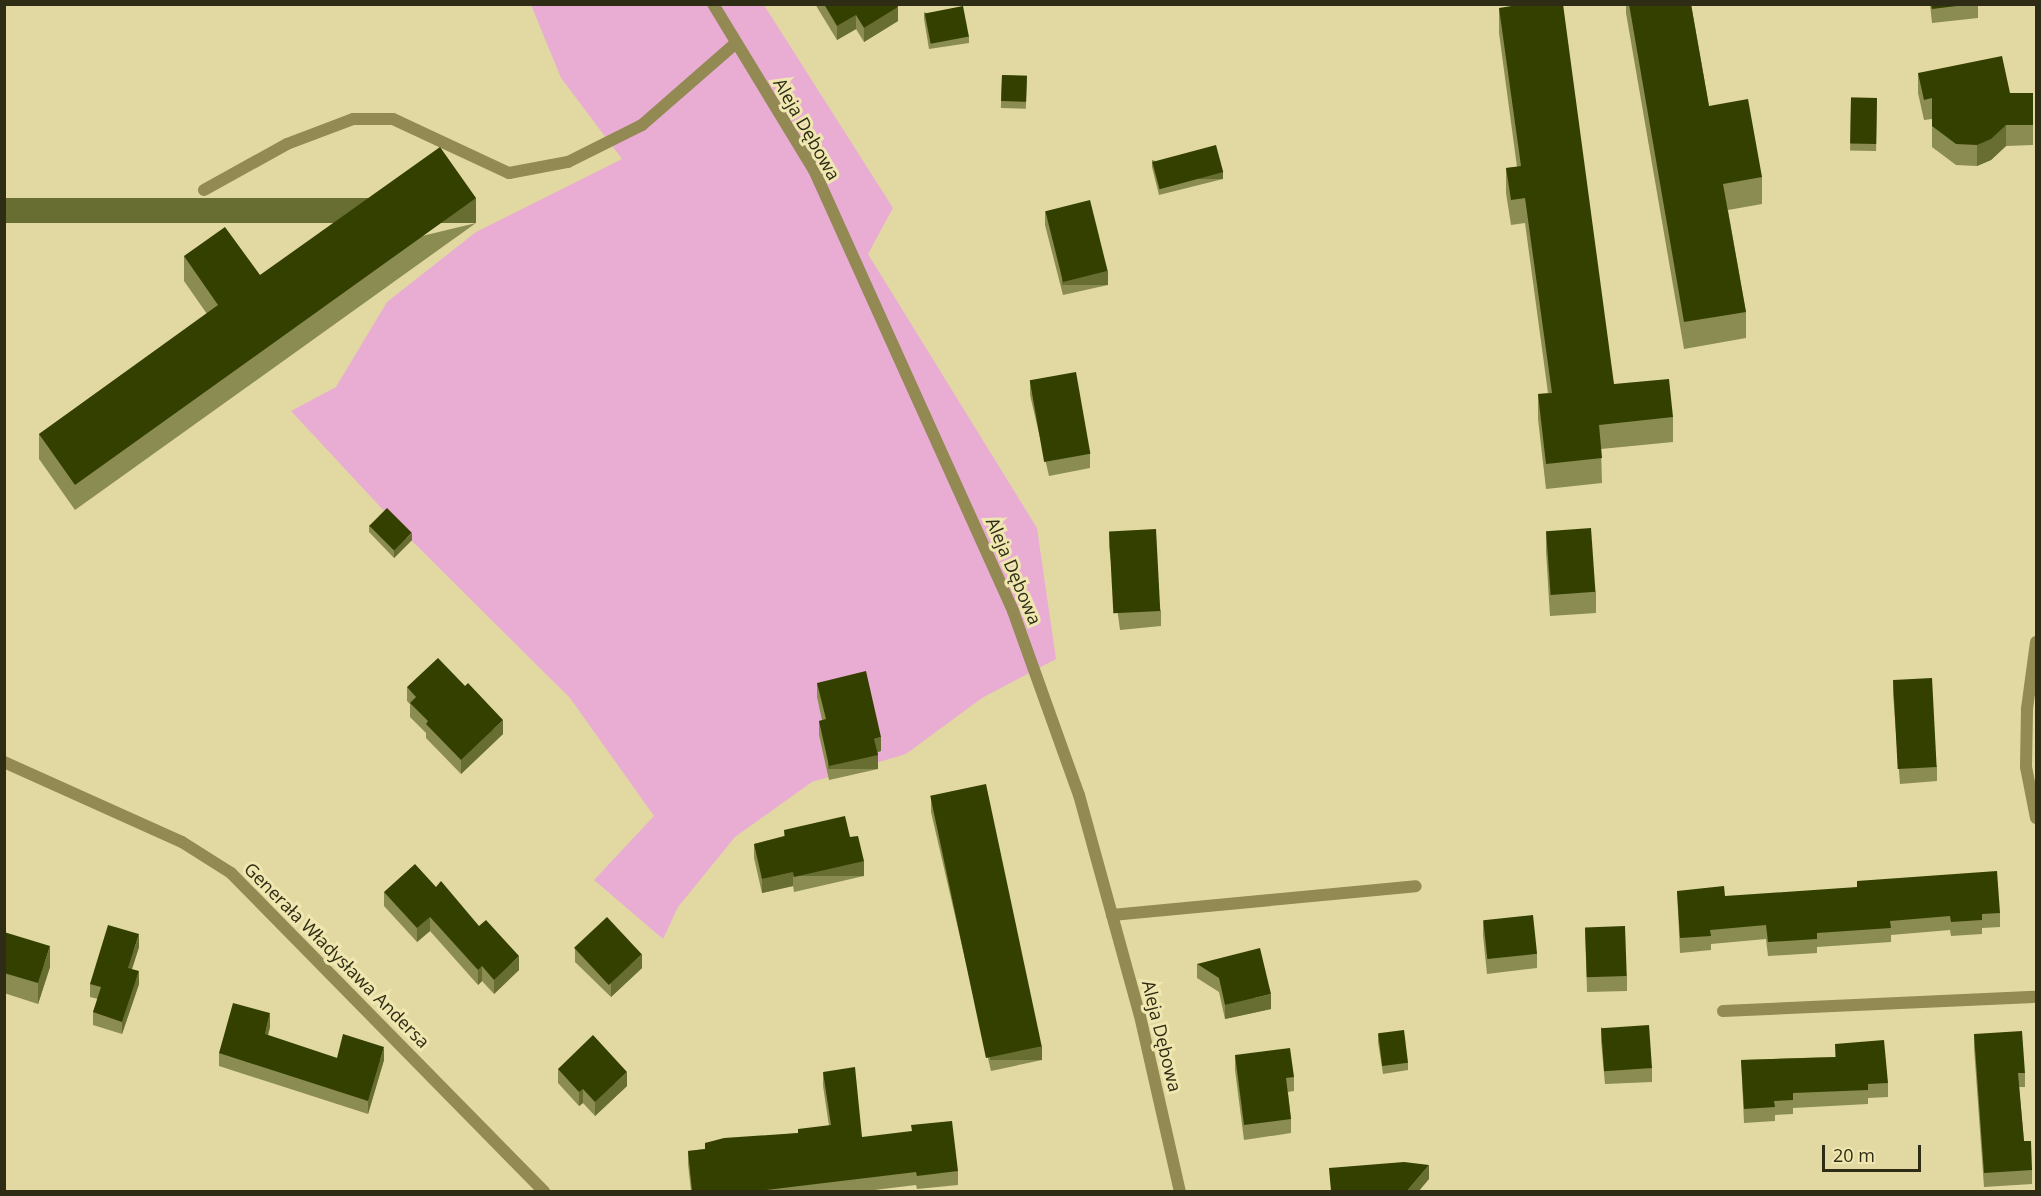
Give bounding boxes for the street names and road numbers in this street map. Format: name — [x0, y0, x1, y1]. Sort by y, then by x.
street label: Aleja Dębowa — [769, 74, 845, 184]
street label: Aleja Dębowa — [982, 514, 1046, 628]
street label: Generała Władysława Andersa — [240, 858, 434, 1052]
street label: Aleja Dębowa — [1138, 978, 1186, 1094]

